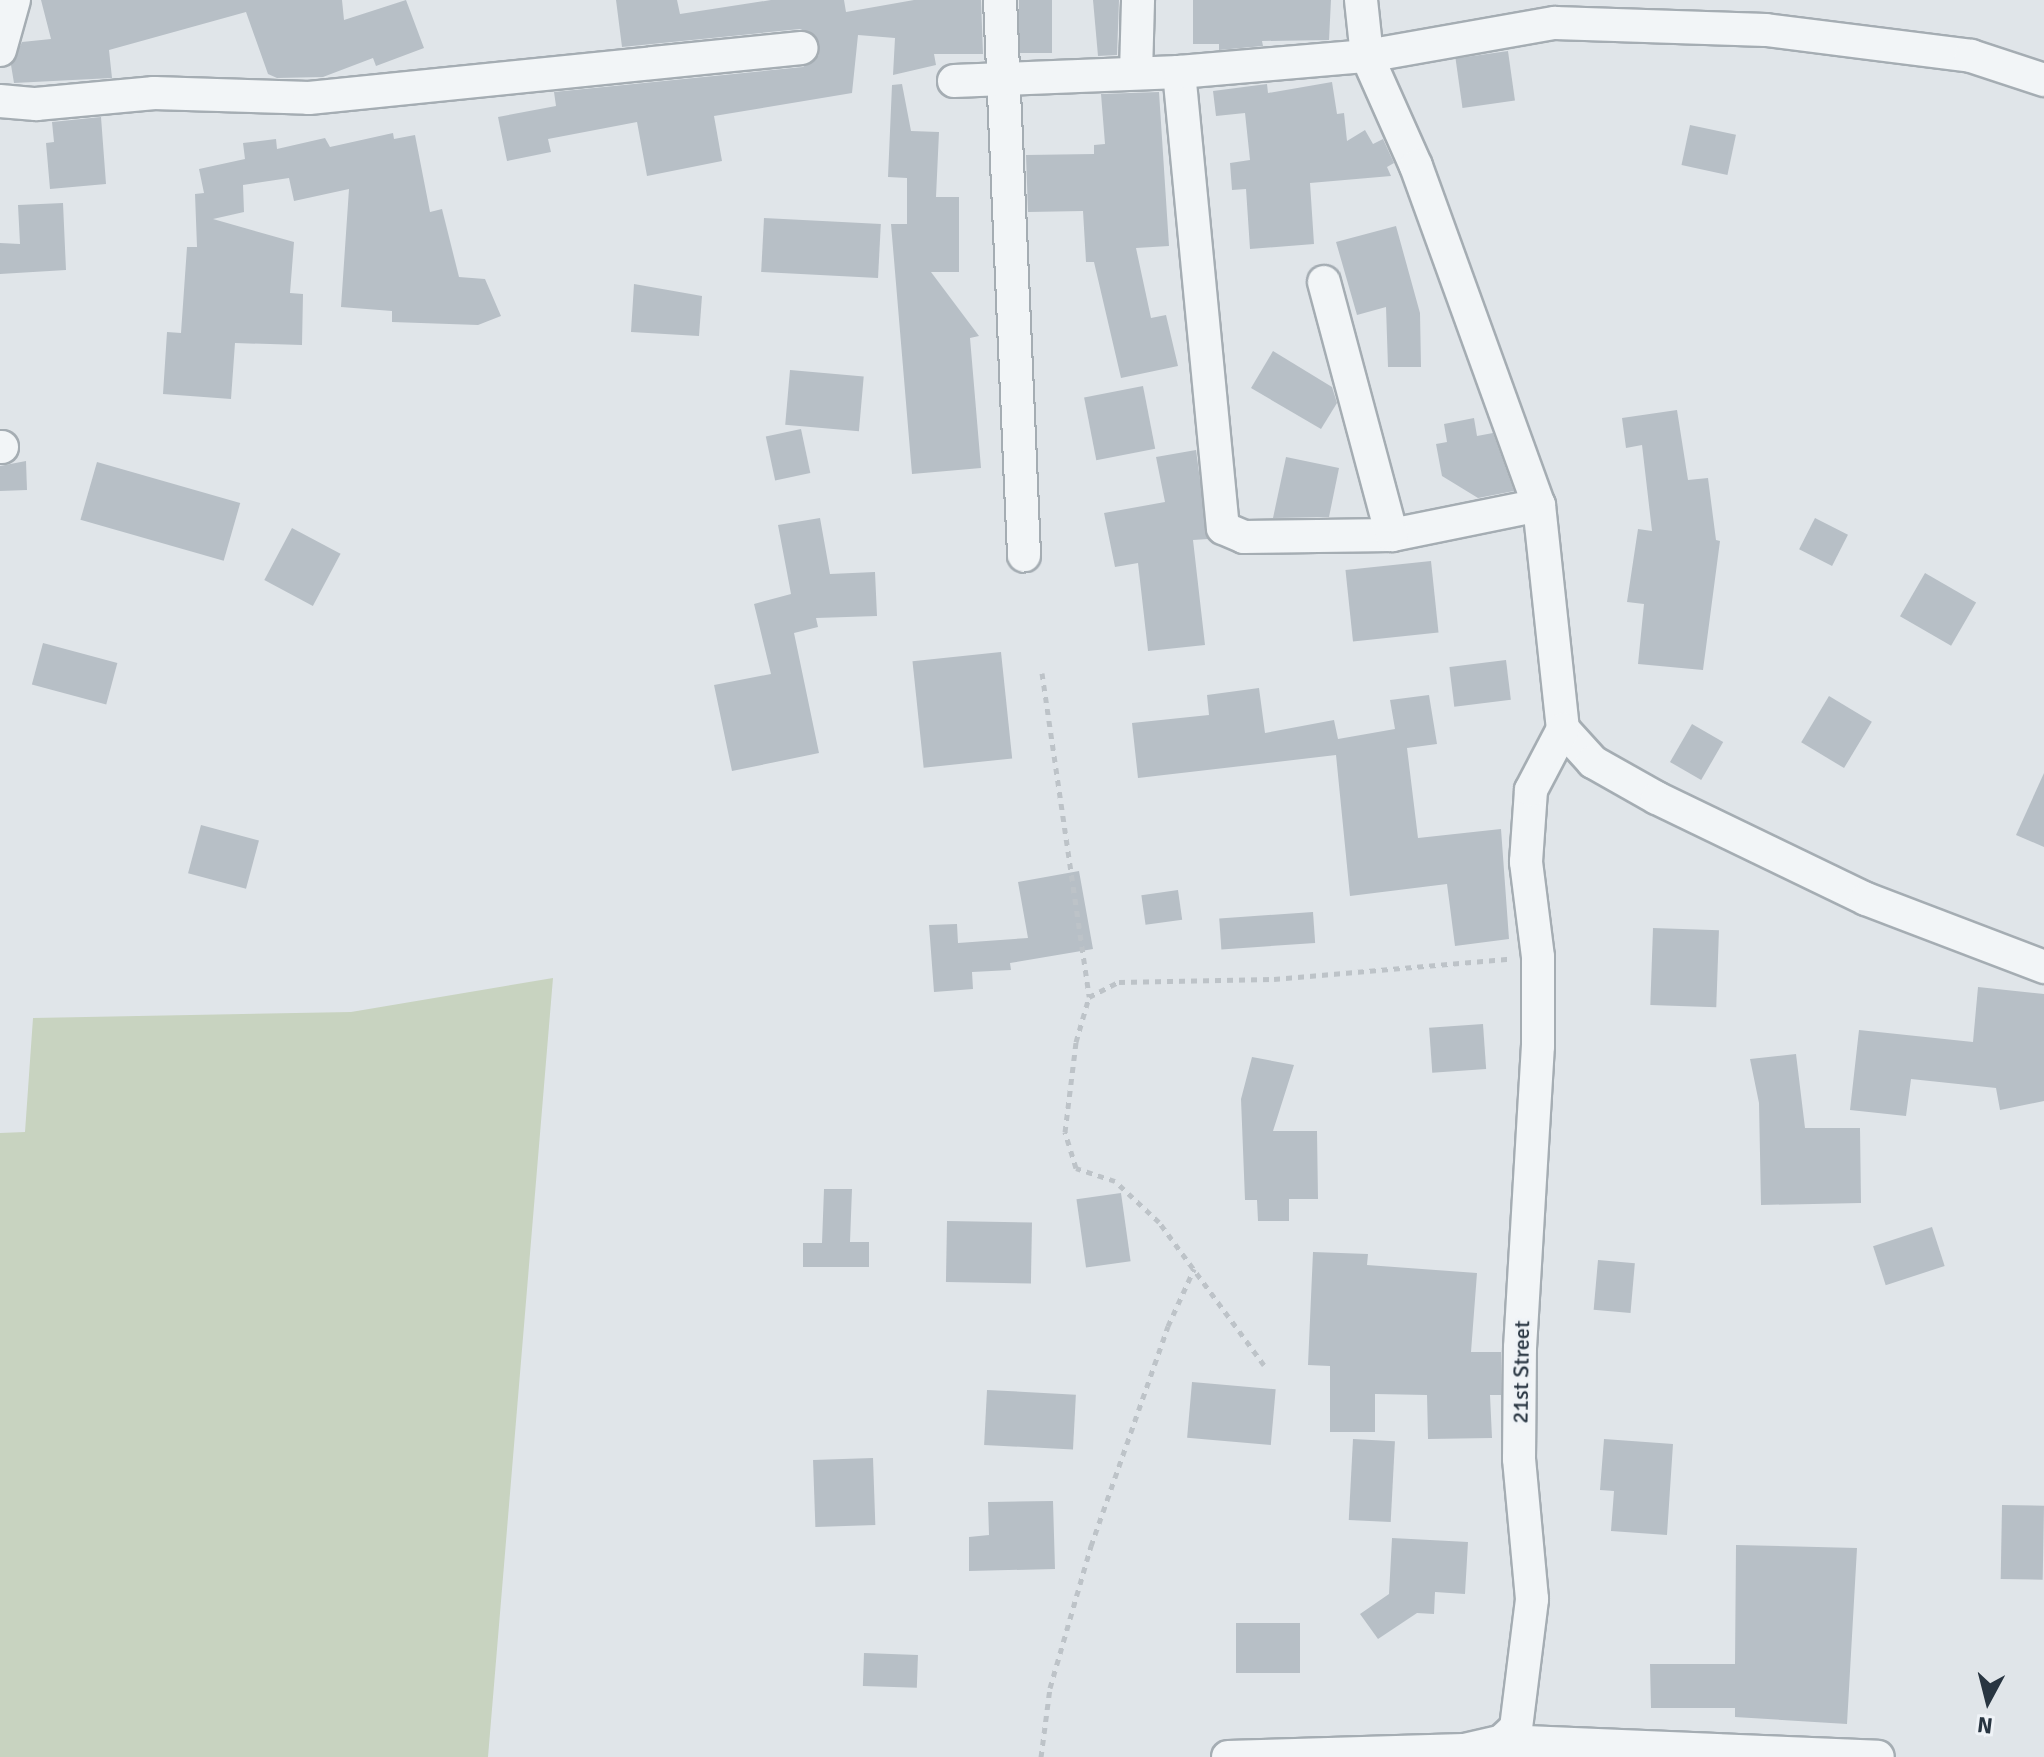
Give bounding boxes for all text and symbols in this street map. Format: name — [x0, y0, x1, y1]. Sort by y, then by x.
street label: 21st Street — [1507, 1320, 1535, 1424]
north arrow — [1948, 1661, 2028, 1741]
text: N — [1976, 1711, 1994, 1740]

